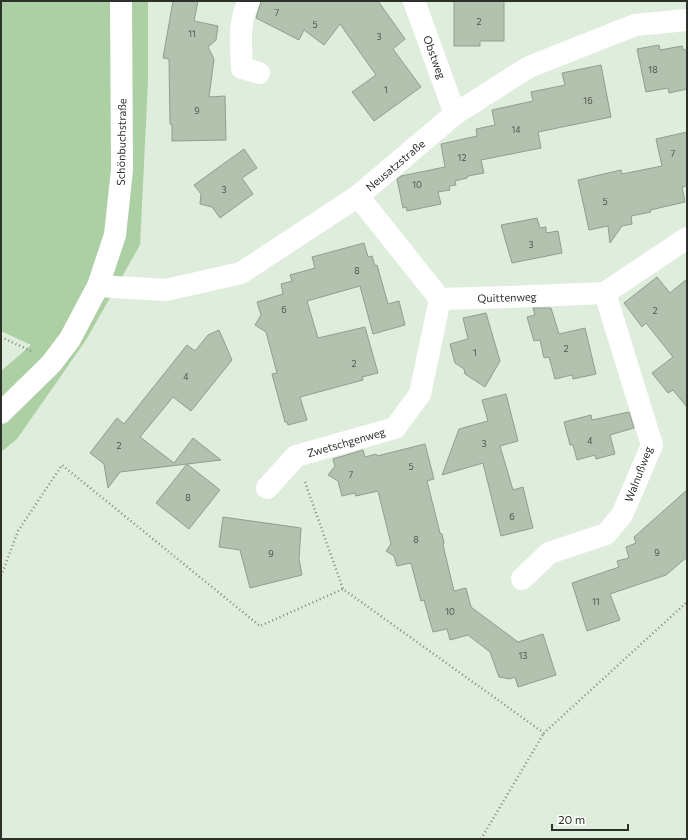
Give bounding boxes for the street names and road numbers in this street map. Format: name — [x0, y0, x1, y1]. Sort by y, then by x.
street label: Obstweg — [421, 34, 449, 81]
street label: Schönbuchstraße — [114, 98, 128, 186]
street label: Neusatzstraße — [363, 136, 427, 193]
street label: Quittenweg — [477, 289, 537, 305]
street label: Zwetschgenweg — [305, 425, 387, 459]
street label: Walnußweg — [621, 444, 655, 504]

